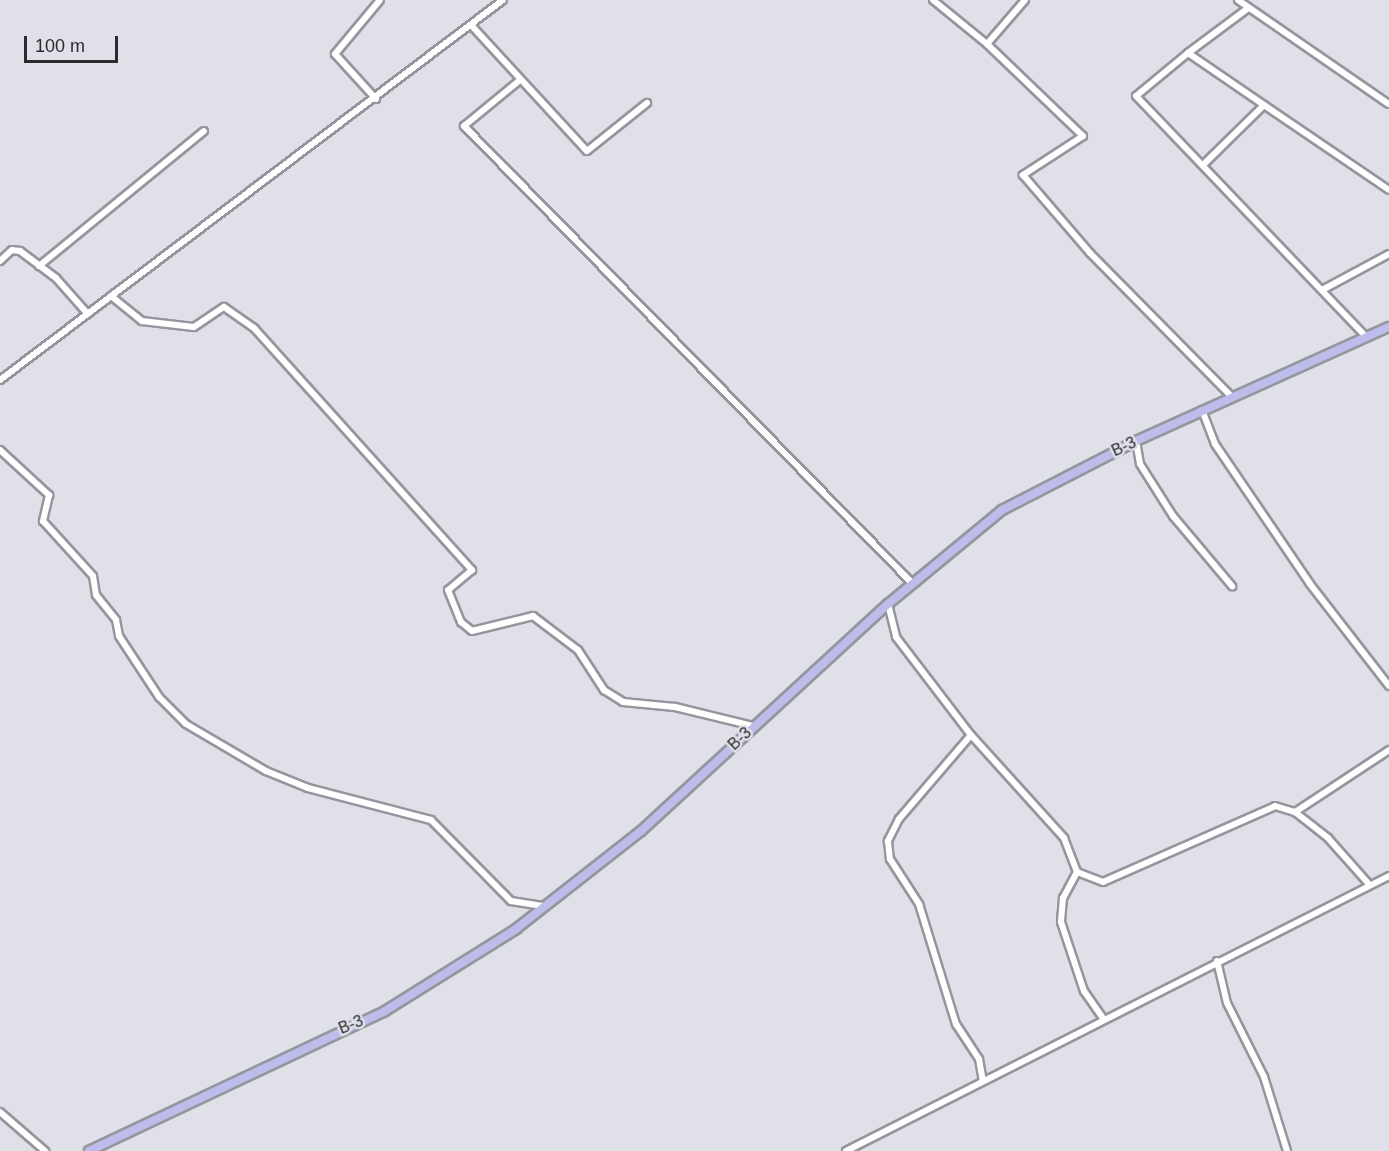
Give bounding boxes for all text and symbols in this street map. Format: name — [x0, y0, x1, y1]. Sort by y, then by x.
scale bar — [27, 24, 122, 62]
text: 100 m — [35, 36, 85, 56]
street label: B-3 — [1109, 433, 1139, 461]
street label: B-3 — [724, 723, 756, 755]
street label: B-3 — [336, 1011, 366, 1039]

